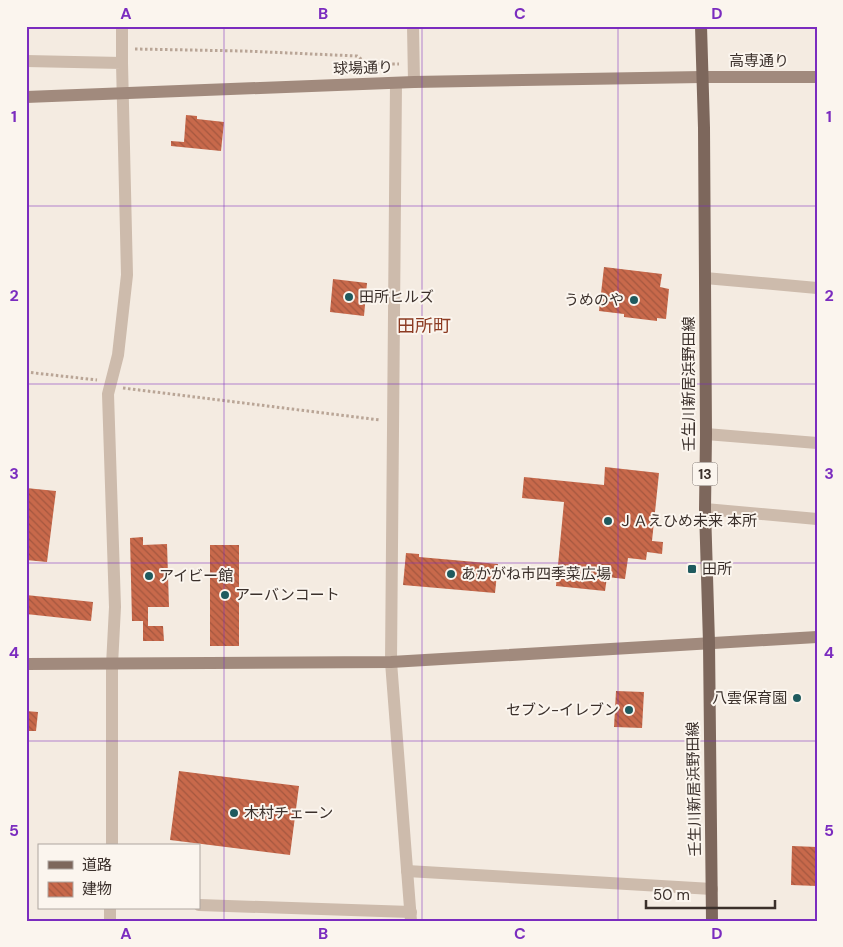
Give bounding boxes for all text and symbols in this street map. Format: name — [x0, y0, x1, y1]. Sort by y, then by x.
text: A — [120, 3, 132, 24]
text: B — [318, 3, 328, 24]
text: C — [514, 3, 526, 24]
text: D — [711, 3, 723, 24]
street label: 高専通り — [729, 51, 789, 71]
street label: 球場通り — [333, 57, 393, 79]
text: 1 — [11, 106, 17, 127]
text: 1 — [826, 106, 832, 127]
text: 2 — [9, 285, 19, 306]
text: 2 — [824, 285, 834, 306]
place label: 田所ヒルズ — [359, 287, 434, 307]
place label: うめのや — [564, 290, 624, 310]
marker: 田所ヒルズ — [343, 291, 355, 303]
marker: うめのや — [628, 294, 640, 306]
district label: 田所町 — [397, 314, 451, 338]
street label: 壬生川新居浜野田線 — [679, 316, 699, 452]
road number: 13 — [692, 462, 718, 486]
text: 3 — [9, 463, 19, 484]
text: 3 — [824, 463, 834, 484]
place label: ＪＡえひめ未来 本所 — [618, 511, 757, 531]
marker: ＪＡえひめ未来 本所 — [602, 515, 614, 527]
place label: 田所 — [702, 559, 732, 579]
marker: 田所 — [686, 563, 698, 575]
place label: あかがね市四季菜広場 — [461, 564, 611, 584]
place label: アイビー館 — [159, 566, 233, 586]
marker: あかがね市四季菜広場 — [445, 568, 457, 580]
marker: アイビー館 — [143, 570, 155, 582]
place label: アーバンコート — [235, 585, 340, 605]
marker: アーバンコート — [219, 589, 231, 601]
text: 4 — [9, 642, 19, 663]
text: 4 — [824, 642, 834, 663]
place label: 八雲保育園 — [712, 688, 787, 708]
marker: 八雲保育園 — [791, 692, 803, 704]
place label: セブン-イレブン — [506, 700, 619, 720]
marker: セブン-イレブン — [623, 704, 635, 716]
street label: 壬生川新居浜野田線 — [683, 721, 705, 857]
place label: 木村チェーン — [244, 803, 333, 823]
marker: 木村チェーン — [228, 807, 240, 819]
text: 5 — [9, 820, 19, 841]
text: 5 — [824, 820, 834, 841]
legend — [38, 844, 200, 910]
text: 道路 — [82, 855, 112, 875]
scale bar — [646, 877, 774, 909]
text: 建物 — [82, 879, 112, 899]
text: 50 m — [653, 885, 690, 905]
text: A — [120, 923, 132, 944]
text: B — [318, 923, 328, 944]
text: C — [514, 923, 526, 944]
text: D — [711, 923, 723, 944]

